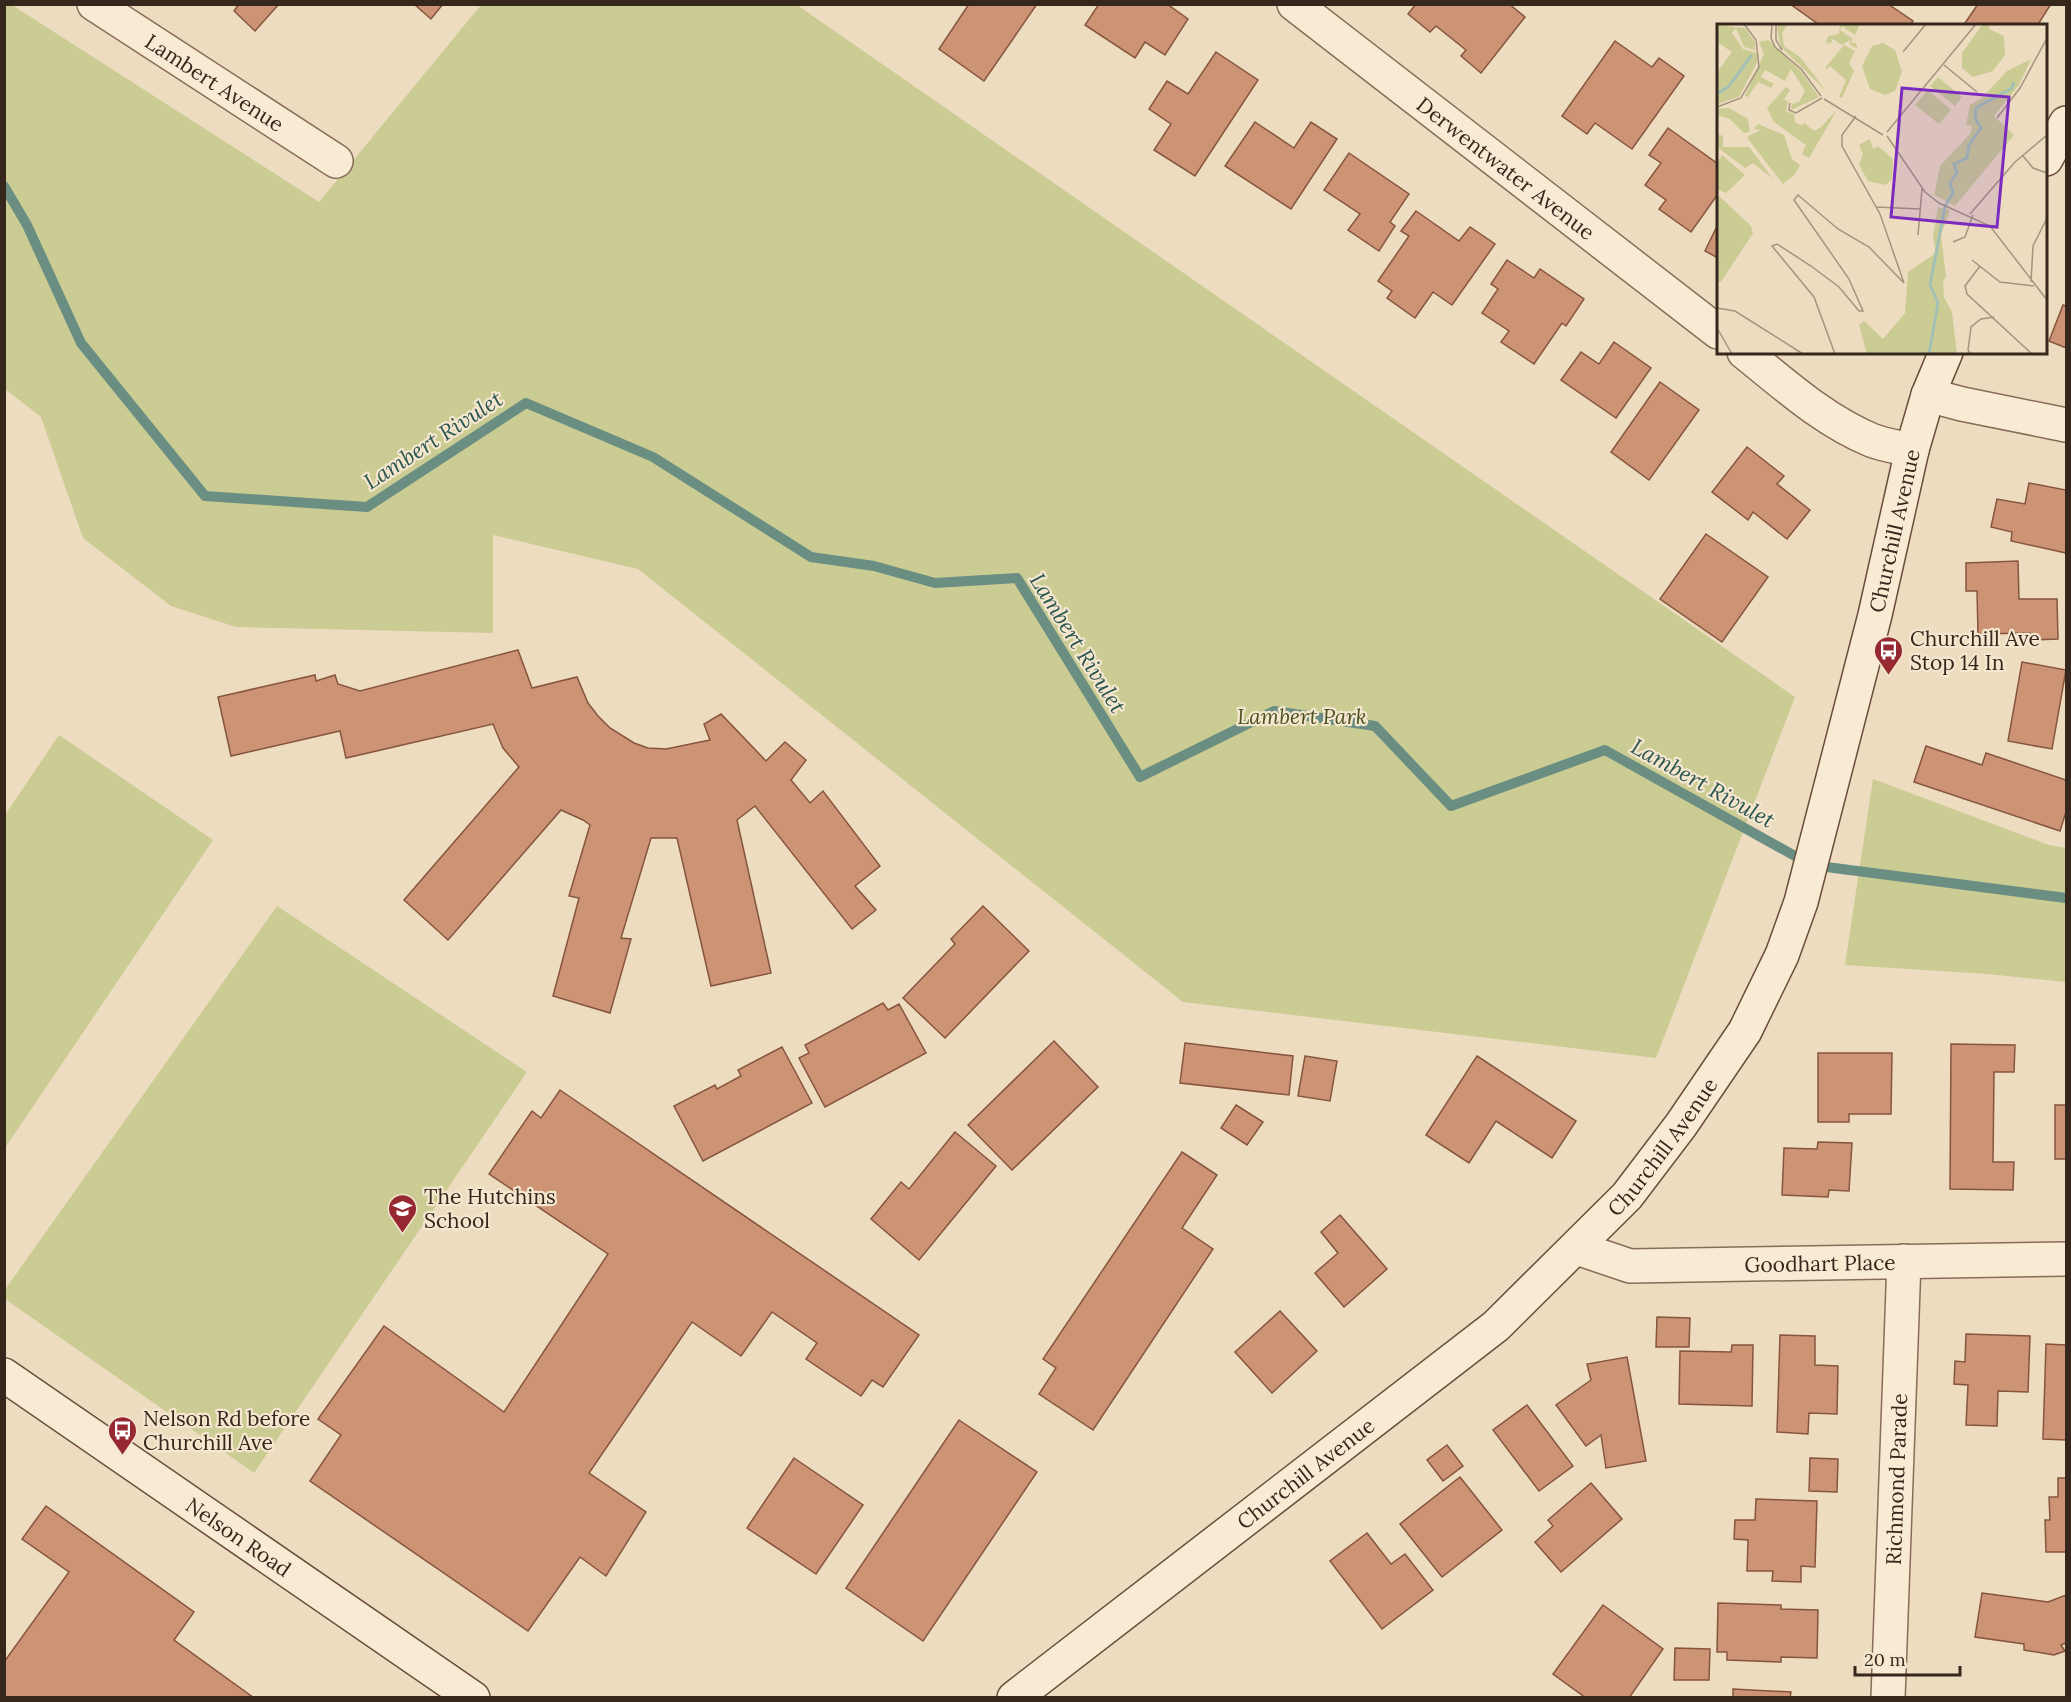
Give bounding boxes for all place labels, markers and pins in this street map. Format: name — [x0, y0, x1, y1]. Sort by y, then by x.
place label: Churchill Ave Stop 14 In — [1910, 625, 2040, 676]
bus stop icon: Churchill Ave Stop 14 In — [1873, 634, 1905, 676]
place label: The Hutchins School — [424, 1183, 556, 1234]
school or university icon: The Hutchins School — [387, 1192, 419, 1234]
place label: Nelson Rd before Churchill Ave — [143, 1405, 311, 1456]
bus stop icon: Nelson Rd before Churchill Ave — [106, 1414, 138, 1456]

